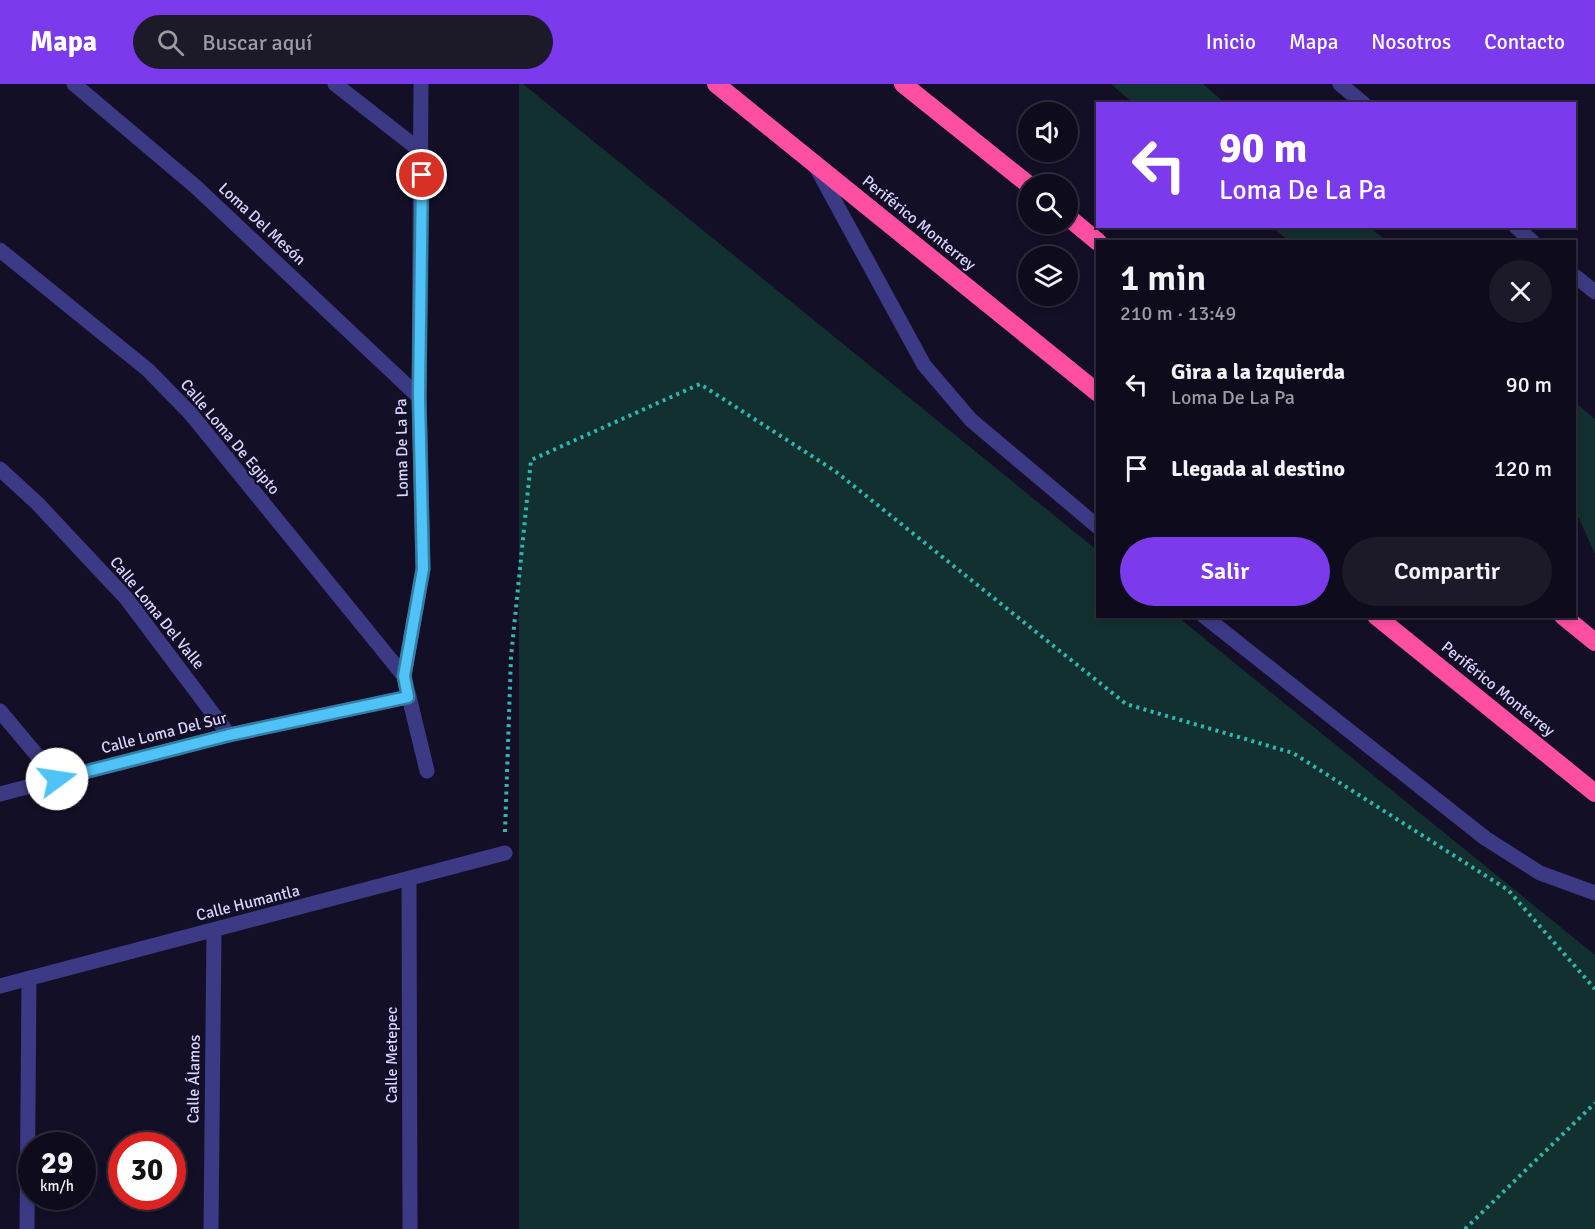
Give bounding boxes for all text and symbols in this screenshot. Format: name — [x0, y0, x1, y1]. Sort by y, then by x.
search box — [133, 15, 553, 69]
text: Mapa — [30, 25, 97, 59]
icon: search — [154, 26, 187, 59]
text: Buscar aquí — [202, 29, 312, 56]
text: Inicio — [1206, 29, 1256, 55]
text: Mapa — [1289, 29, 1338, 55]
text: Nosotros — [1371, 29, 1451, 55]
text: Contacto — [1484, 29, 1565, 55]
map controls — [1018, 102, 1078, 306]
button: sound — [1018, 102, 1078, 162]
text: 90 m — [1219, 123, 1308, 174]
icon: left — [1120, 126, 1198, 204]
pin — [396, 149, 447, 200]
icon: arrive — [405, 158, 438, 191]
street label: Periférico Monterrey — [858, 171, 980, 275]
button: search — [1018, 174, 1078, 234]
text: Loma De La Pa — [1219, 174, 1386, 207]
street label: Loma Del Mesón — [214, 178, 310, 270]
button: layers — [1018, 246, 1078, 306]
text: 1 min — [1120, 256, 1206, 301]
button: close — [1489, 260, 1552, 323]
text: 210 m · 13:49 — [1120, 301, 1236, 326]
text: Gira a la izquierda — [1171, 358, 1345, 385]
icon: left — [1120, 368, 1153, 401]
text: 90 m — [1506, 371, 1552, 398]
street label: Calle Loma De Egipto — [176, 375, 284, 499]
text: Loma De La Pa — [1171, 385, 1295, 410]
street label: Loma De La Pa — [391, 398, 413, 498]
icon: arrive — [1120, 452, 1153, 485]
text: Llegada al destino — [1171, 455, 1345, 482]
text: 120 m — [1494, 455, 1552, 482]
button: Salir — [1120, 537, 1330, 606]
button: Compartir — [1342, 537, 1552, 606]
street label: Calle Loma Del Valle — [105, 553, 209, 673]
street label: Periférico Monterrey — [1437, 637, 1559, 741]
street label: Calle Loma Del Sur — [99, 708, 229, 758]
position arrow — [25, 747, 89, 811]
street label: Calle Humantla — [194, 880, 302, 926]
street label: Calle Metepec — [382, 1007, 402, 1103]
street label: Calle Álamos — [183, 1034, 205, 1124]
speed limit sign: 30 — [108, 1132, 186, 1210]
text: 29 — [41, 1145, 73, 1182]
text: km/h — [40, 1177, 74, 1195]

